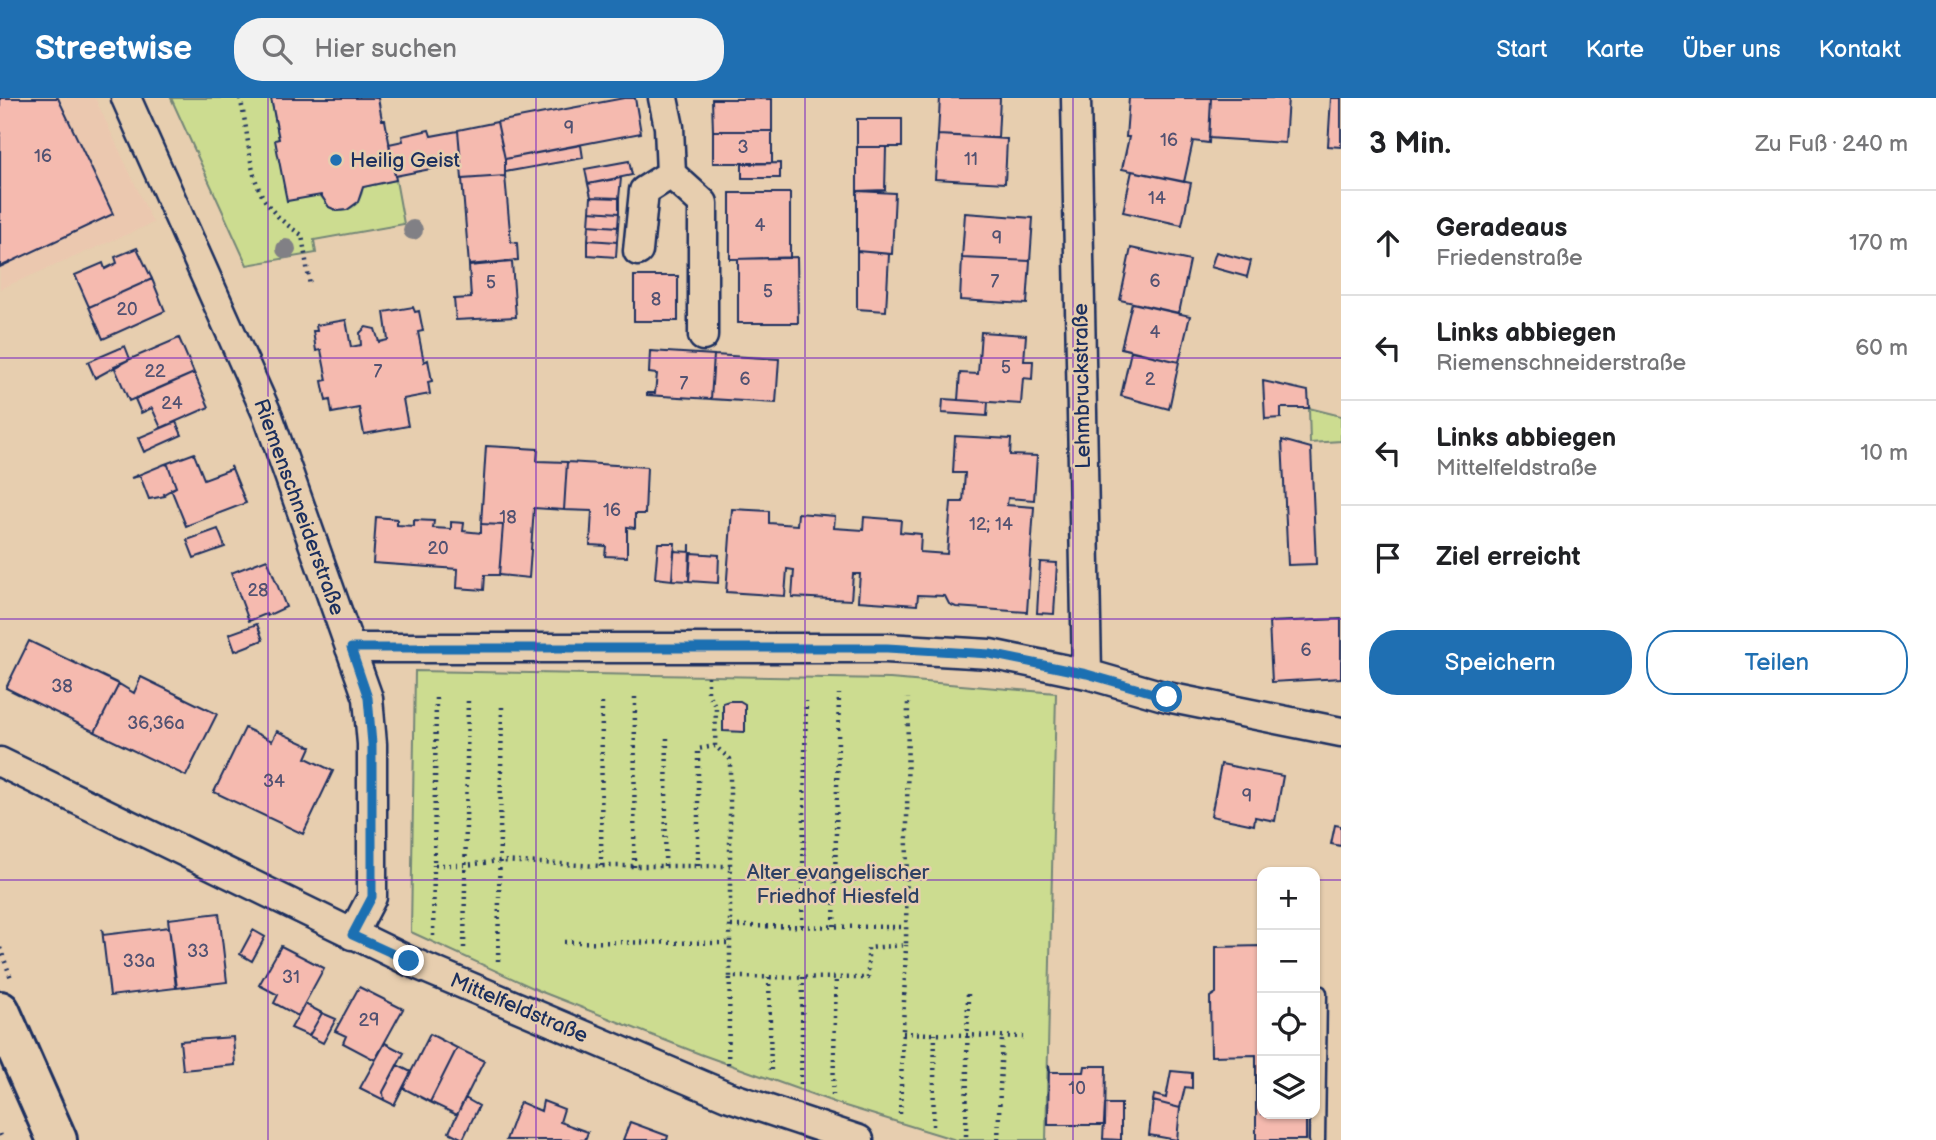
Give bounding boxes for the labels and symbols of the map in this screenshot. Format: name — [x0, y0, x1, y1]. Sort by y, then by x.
house number: 9 — [564, 118, 574, 139]
house number: 16 — [1160, 130, 1178, 151]
house number: 3 — [737, 137, 749, 158]
house number: 16 — [34, 146, 52, 167]
place label: Heilig Geist — [350, 148, 461, 173]
house number: 11 — [964, 149, 978, 170]
marker: Heilig Geist — [328, 152, 344, 168]
house number: 14 — [1148, 188, 1166, 209]
house number: 4 — [755, 215, 766, 236]
house number: 9 — [992, 228, 1002, 249]
house number: 7 — [991, 271, 1000, 292]
house number: 6 — [1150, 271, 1161, 292]
house number: 5 — [486, 272, 496, 293]
house number: 5 — [763, 281, 773, 302]
house number: 8 — [651, 289, 661, 310]
house number: 20 — [116, 299, 138, 320]
street label: Lehmbruckstraße — [1068, 303, 1096, 469]
house number: 4 — [1150, 322, 1161, 343]
house number: 5 — [1001, 357, 1011, 378]
house number: 22 — [144, 361, 166, 382]
house number: 7 — [374, 361, 383, 382]
house number: 6 — [740, 369, 751, 390]
house number: 2 — [1145, 369, 1156, 390]
house number: 7 — [680, 373, 689, 394]
house number: 24 — [161, 393, 183, 414]
street label: Riemenschneiderstraße — [248, 395, 350, 619]
house number: 16 — [603, 500, 621, 521]
house number: 18 — [499, 507, 517, 528]
house number: 12; 14 — [969, 514, 1013, 535]
house number: 20 — [427, 538, 449, 559]
house number: 28 — [247, 580, 269, 601]
house number: 6 — [1301, 640, 1312, 661]
house number: 38 — [51, 676, 73, 697]
route start — [1151, 681, 1182, 712]
house number: 36,36a — [127, 713, 185, 734]
house number: 34 — [263, 771, 285, 792]
house number: 9 — [1242, 786, 1252, 807]
park label: Alter evangelischer Friedhof Hiesfeld — [747, 860, 930, 909]
house number: 33 — [187, 941, 209, 962]
route end — [393, 945, 424, 976]
house number: 33a — [123, 951, 155, 972]
house number: 31 — [282, 967, 300, 988]
street label: Mittelfeldstraße — [446, 968, 592, 1048]
house number: 29 — [358, 1010, 380, 1031]
house number: 10 — [1068, 1078, 1086, 1099]

